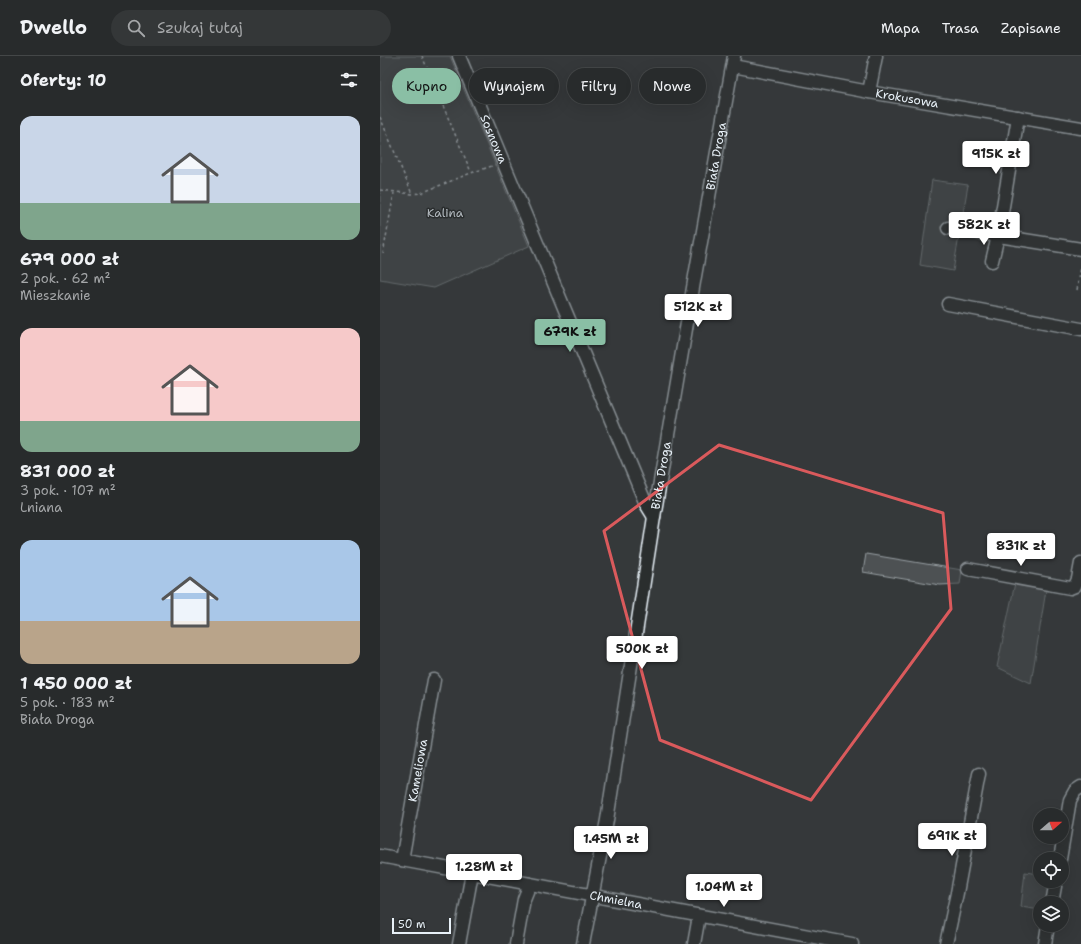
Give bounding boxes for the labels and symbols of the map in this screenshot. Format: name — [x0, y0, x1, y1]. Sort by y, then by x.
street label: Krokusowa — [874, 85, 940, 112]
street label: Sosnowa — [476, 112, 511, 166]
street label: Biała Droga — [702, 121, 730, 191]
pin: 915K zł — [959, 141, 1033, 175]
park label: Kalina — [427, 205, 464, 221]
pin: 582K zł — [947, 212, 1021, 246]
pin: 512K zł — [661, 294, 735, 328]
pin: 679K zł — [533, 319, 607, 353]
street label: Biała Droga — [647, 440, 675, 511]
pin: 831K zł — [984, 533, 1058, 567]
pin: 500K zł — [605, 636, 679, 670]
street label: Kameliowa — [404, 737, 431, 803]
north arrow — [1033, 808, 1069, 844]
pin: 691K zł — [915, 823, 989, 857]
pin: 1.45M zł — [570, 826, 652, 860]
pin: 1.28M zł — [443, 854, 525, 888]
pin: 1.04M zł — [683, 874, 765, 908]
street label: Chmielna — [588, 887, 644, 913]
scale bar — [392, 916, 451, 935]

